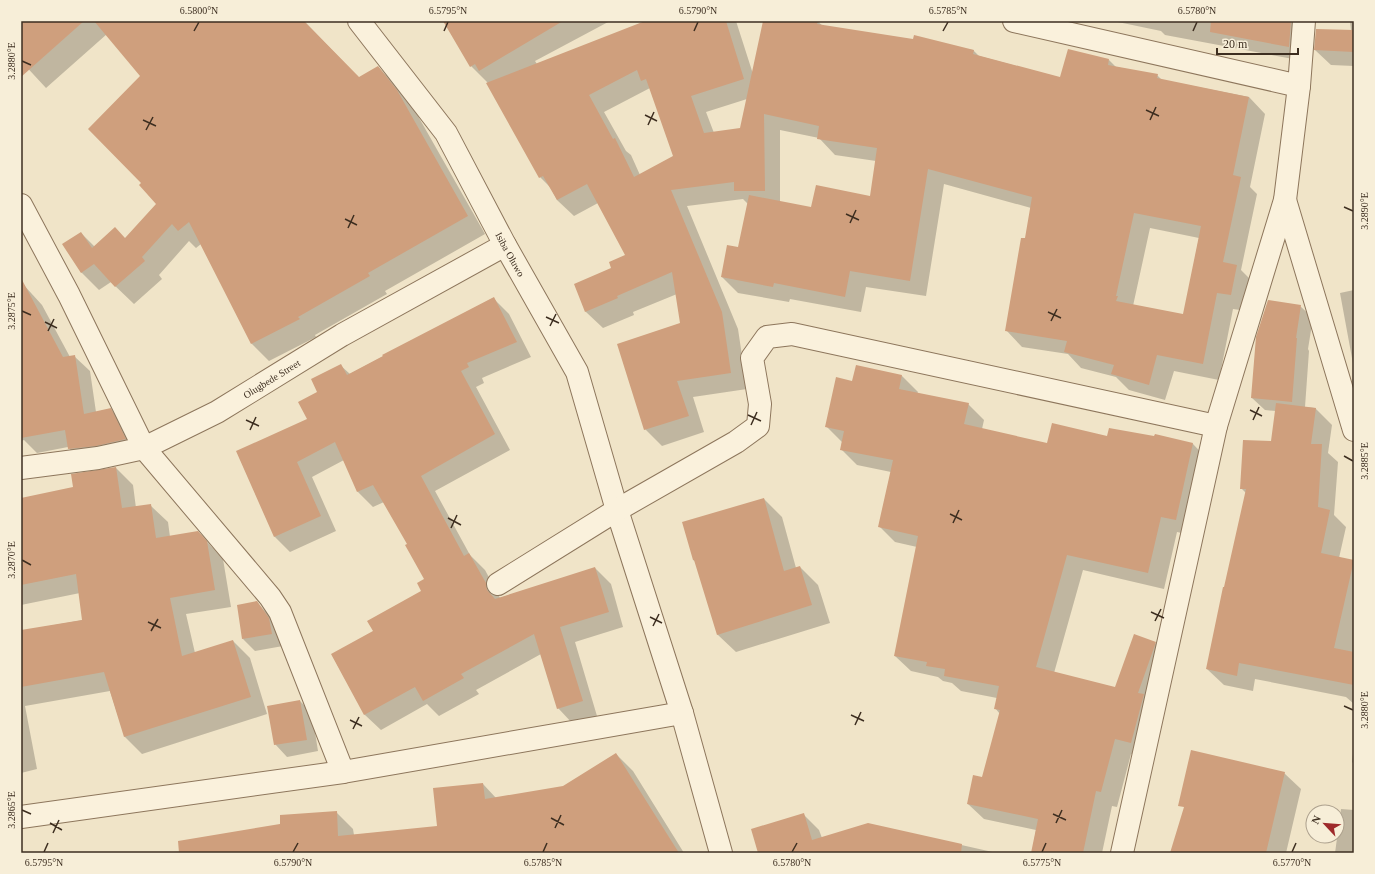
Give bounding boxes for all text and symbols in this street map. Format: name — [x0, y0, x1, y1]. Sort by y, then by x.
text: 6.5800°N — [180, 5, 218, 16]
text: 6.5795°N — [429, 5, 467, 16]
text: 6.5790°N — [679, 5, 717, 16]
text: 6.5785°N — [929, 5, 967, 16]
text: 6.5780°N — [1178, 5, 1216, 16]
scale bar — [1217, 30, 1298, 56]
text: 20 m — [1223, 37, 1248, 51]
text: 3.2880°E — [6, 42, 17, 80]
text: 3.2890°E — [1359, 192, 1370, 230]
street label: Isiba Oluwo — [493, 230, 527, 279]
text: 3.2875°E — [6, 292, 17, 330]
street label: Olugbede Street — [241, 357, 302, 401]
text: 3.2885°E — [1359, 442, 1370, 480]
text: 3.2870°E — [6, 541, 17, 579]
text: 3.2880°E — [1359, 691, 1370, 729]
text: 3.2865°E — [6, 791, 17, 829]
north arrow — [1305, 804, 1345, 844]
text: N — [1309, 813, 1323, 826]
text: 6.5795°N — [25, 857, 63, 868]
text: 6.5790°N — [274, 857, 312, 868]
text: 6.5785°N — [524, 857, 562, 868]
text: 6.5780°N — [773, 857, 811, 868]
text: 6.5775°N — [1023, 857, 1061, 868]
text: 6.5770°N — [1273, 857, 1311, 868]

